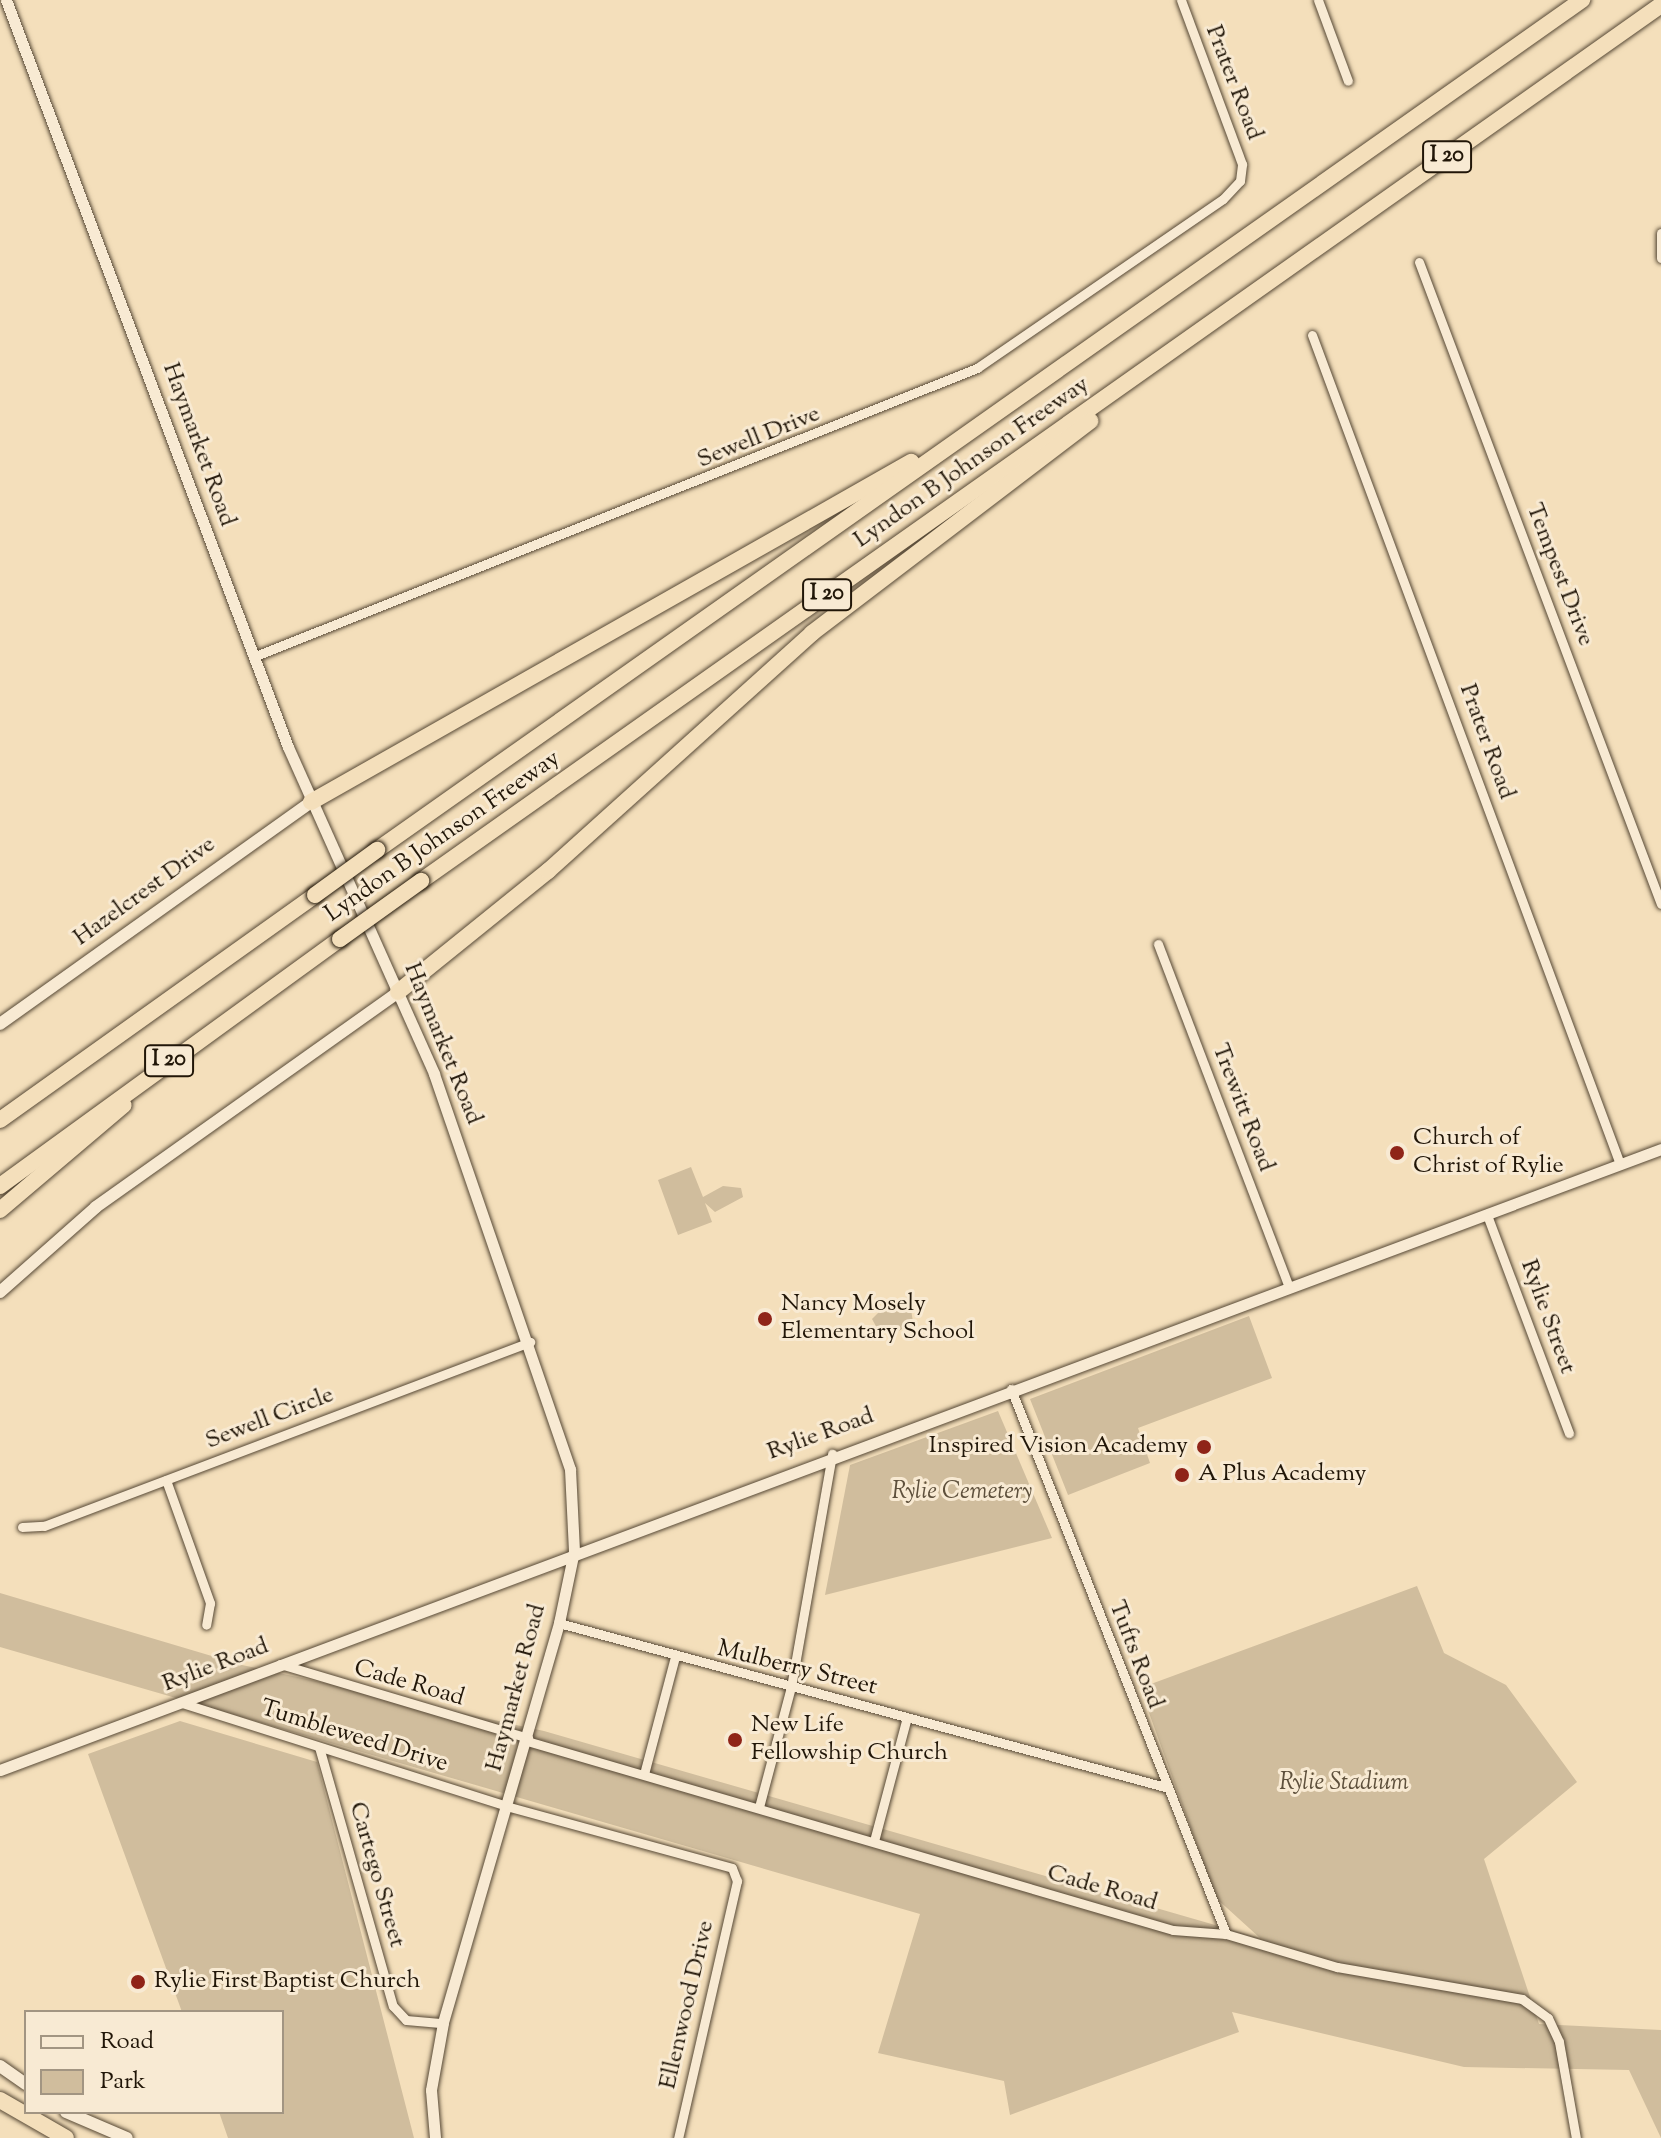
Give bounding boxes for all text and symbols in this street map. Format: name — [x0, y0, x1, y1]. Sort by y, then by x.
street label: Prater Road — [1198, 22, 1268, 144]
road number: I 20 — [1421, 139, 1473, 175]
street label: Haymarket Road — [155, 359, 241, 531]
street label: Lyndon B Johnson Freeway — [849, 371, 1095, 555]
street label: Sewell Drive — [693, 400, 825, 476]
street label: Tempest Drive — [1519, 500, 1599, 650]
road number: I 20 — [801, 577, 853, 613]
street label: Prater Road — [1452, 680, 1520, 804]
street label: Lyndon B Johnson Freeway — [320, 745, 566, 929]
street label: Hazelcrest Drive — [69, 831, 221, 953]
street label: Haymarket Road — [396, 959, 488, 1129]
street label: Trewitt Road — [1204, 1040, 1280, 1176]
road number: I 20 — [143, 1043, 195, 1079]
place label: Church of Christ of Rylie — [1413, 1125, 1564, 1181]
marker: Church of Christ of Rylie — [1388, 1144, 1406, 1162]
street label: Rylie Street — [1513, 1256, 1581, 1378]
place label: Nancy Mosely Elementary School — [781, 1291, 975, 1347]
marker: Nancy Mosely Elementary School — [756, 1310, 774, 1328]
street label: Sewell Circle — [202, 1381, 338, 1457]
street label: Rylie Road — [764, 1402, 878, 1468]
place label: Inspired Vision Academy — [929, 1433, 1188, 1461]
marker: Inspired Vision Academy — [1195, 1438, 1213, 1456]
place label: A Plus Academy — [1198, 1461, 1366, 1489]
marker: A Plus Academy — [1173, 1466, 1191, 1484]
park label: Rylie Cemetery — [892, 1479, 1032, 1507]
street label: Tufts Road — [1101, 1597, 1169, 1713]
street label: Haymarket Road — [481, 1601, 553, 1775]
street label: Rylie Road — [159, 1633, 273, 1699]
street label: Mulberry Street — [714, 1635, 880, 1703]
street label: Cade Road — [351, 1655, 467, 1713]
street label: Tumbleweed Drive — [257, 1695, 451, 1779]
place label: New Life Fellowship Church — [751, 1712, 948, 1768]
marker: New Life Fellowship Church — [726, 1731, 744, 1749]
park label: Rylie Stadium — [1279, 1770, 1409, 1798]
street label: Cartego Street — [341, 1799, 411, 1951]
street label: Cade Road — [1044, 1860, 1160, 1918]
street label: Ellenwood Drive — [655, 1918, 721, 2092]
place label: Rylie First Baptist Church — [154, 1968, 421, 1996]
marker: Rylie First Baptist Church — [129, 1973, 147, 1991]
legend — [24, 2010, 284, 2114]
text: Road — [100, 2025, 154, 2059]
text: Park — [100, 2065, 146, 2099]

